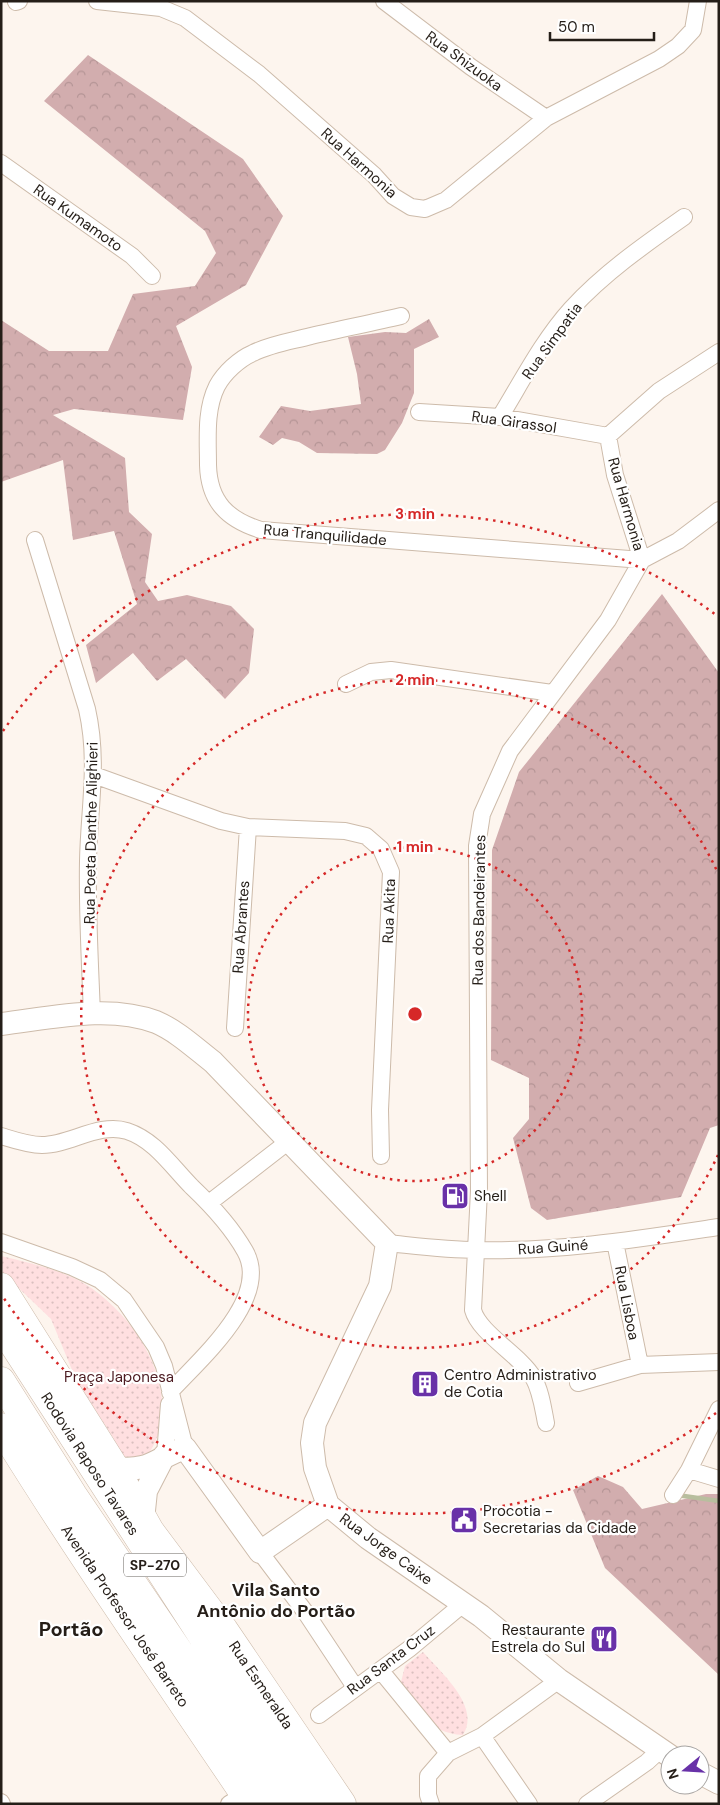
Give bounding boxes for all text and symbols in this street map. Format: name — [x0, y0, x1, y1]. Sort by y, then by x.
scale bar — [550, 10, 654, 42]
text: 50 m — [558, 17, 595, 37]
street label: Rua Shizuoka — [421, 26, 507, 96]
street label: Rua Harmonia — [317, 123, 401, 203]
street label: Rua Kumamoto — [29, 180, 127, 256]
street label: Rua Simpatia — [517, 299, 587, 383]
street label: Rua Girassol — [470, 406, 558, 438]
street label: Rua Harmonia — [603, 455, 649, 553]
text: 3 min — [395, 504, 435, 524]
street label: Rua Tranquilidade — [263, 520, 387, 550]
text: 2 min — [395, 670, 435, 690]
street label: Rua Poeta Danthe Alighieri — [79, 742, 103, 924]
street label: Rua dos Bandeirantes — [468, 834, 490, 986]
text: 1 min — [397, 837, 433, 857]
street label: Rua Akita — [378, 878, 400, 944]
street label: Rua Abrantes — [228, 880, 254, 974]
centre of rings — [406, 1005, 424, 1023]
fuel station icon: Shell — [440, 1181, 470, 1211]
place label: Shell — [474, 1186, 507, 1206]
street label: Rua Guiné — [517, 1235, 589, 1259]
street label: Rua Lisboa — [610, 1264, 644, 1342]
place label: Centro Administrativo de Cotia — [444, 1365, 597, 1402]
park label: Praça Japonesa — [64, 1367, 174, 1387]
building icon: Centro Administrativo de Cotia — [410, 1369, 440, 1399]
street label: Rodovia Raposo Tavares — [36, 1389, 144, 1539]
place label: Procotia - Secretarias da Cidade — [483, 1501, 637, 1538]
public building icon: Procotia - Secretarias da Cidade — [449, 1505, 479, 1535]
street label: Rua Jorge Caixe — [336, 1509, 436, 1589]
street label: Avenida Professor José Barreto — [56, 1521, 194, 1711]
road number: SP-270 — [124, 1554, 186, 1576]
district label: Vila Santo Antônio do Portão — [197, 1578, 355, 1623]
district label: Portão — [39, 1616, 103, 1642]
street label: Rua Santa Cruz — [343, 1620, 439, 1700]
place label: Restaurante Estrela do Sul — [491, 1620, 585, 1657]
restaurant icon: Restaurante Estrela do Sul — [589, 1624, 619, 1654]
street label: Rua Esmeralda — [224, 1637, 298, 1733]
north arrow — [660, 1745, 710, 1795]
text: N — [662, 1766, 683, 1782]

